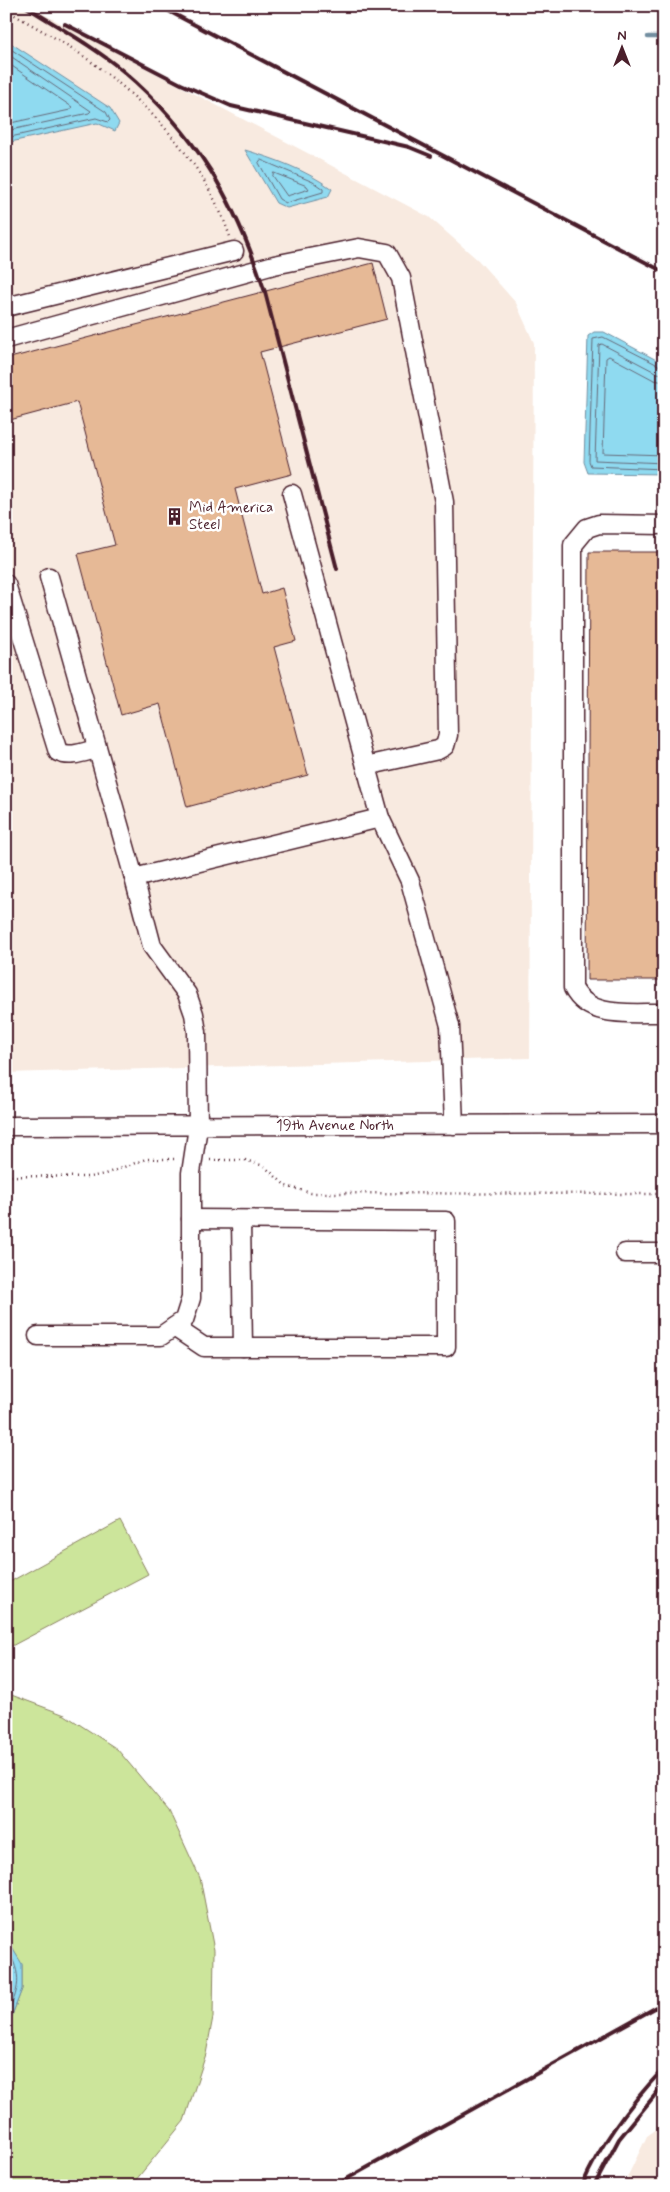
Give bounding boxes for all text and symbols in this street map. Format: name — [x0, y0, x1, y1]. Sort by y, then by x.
north arrow — [598, 22, 648, 72]
text: N — [617, 27, 627, 45]
place label: Mid America Steel — [189, 498, 273, 535]
building icon: Mid America Steel — [165, 507, 185, 527]
street label: 19th Avenue North — [276, 1116, 394, 1136]

